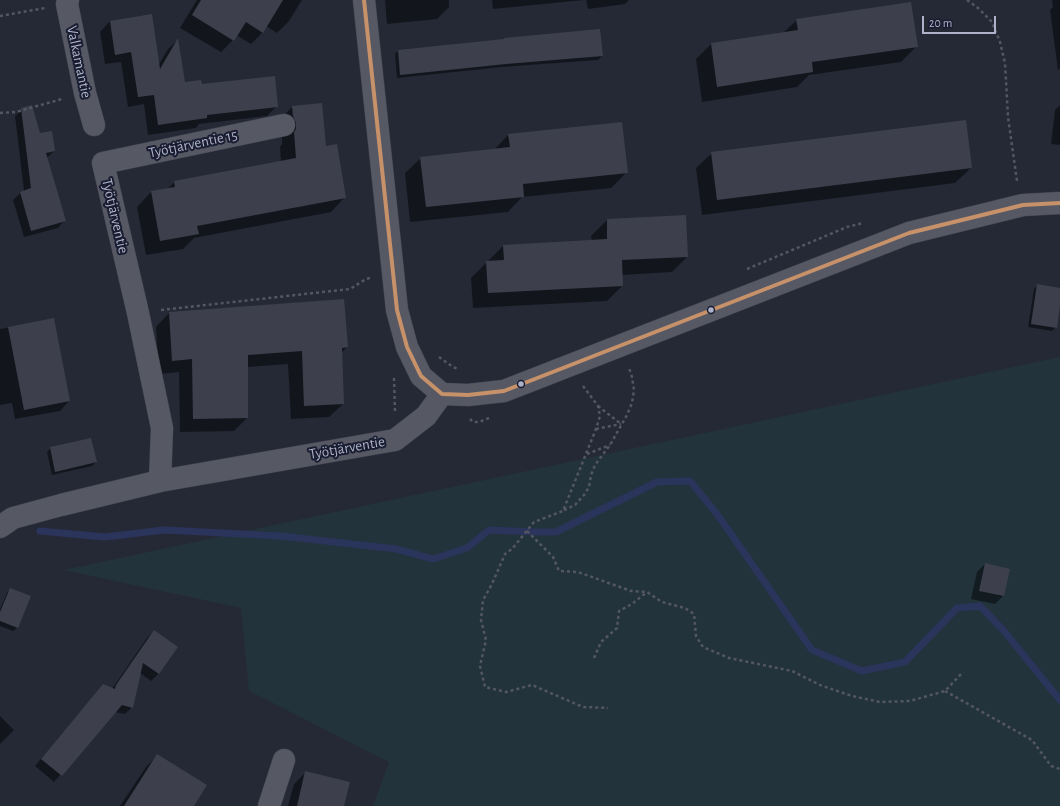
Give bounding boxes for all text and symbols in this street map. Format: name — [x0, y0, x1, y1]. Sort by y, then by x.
scale bar — [924, 8, 998, 34]
text: 20 m — [929, 17, 952, 29]
street label: Valkamantie — [63, 24, 95, 100]
street label: Työtjärventie 15 — [147, 126, 239, 162]
street label: Työtjärventie — [98, 177, 132, 255]
unlabelled marker — [706, 305, 716, 315]
unlabelled marker — [516, 379, 526, 389]
street label: Työtjärventie — [308, 432, 386, 464]

